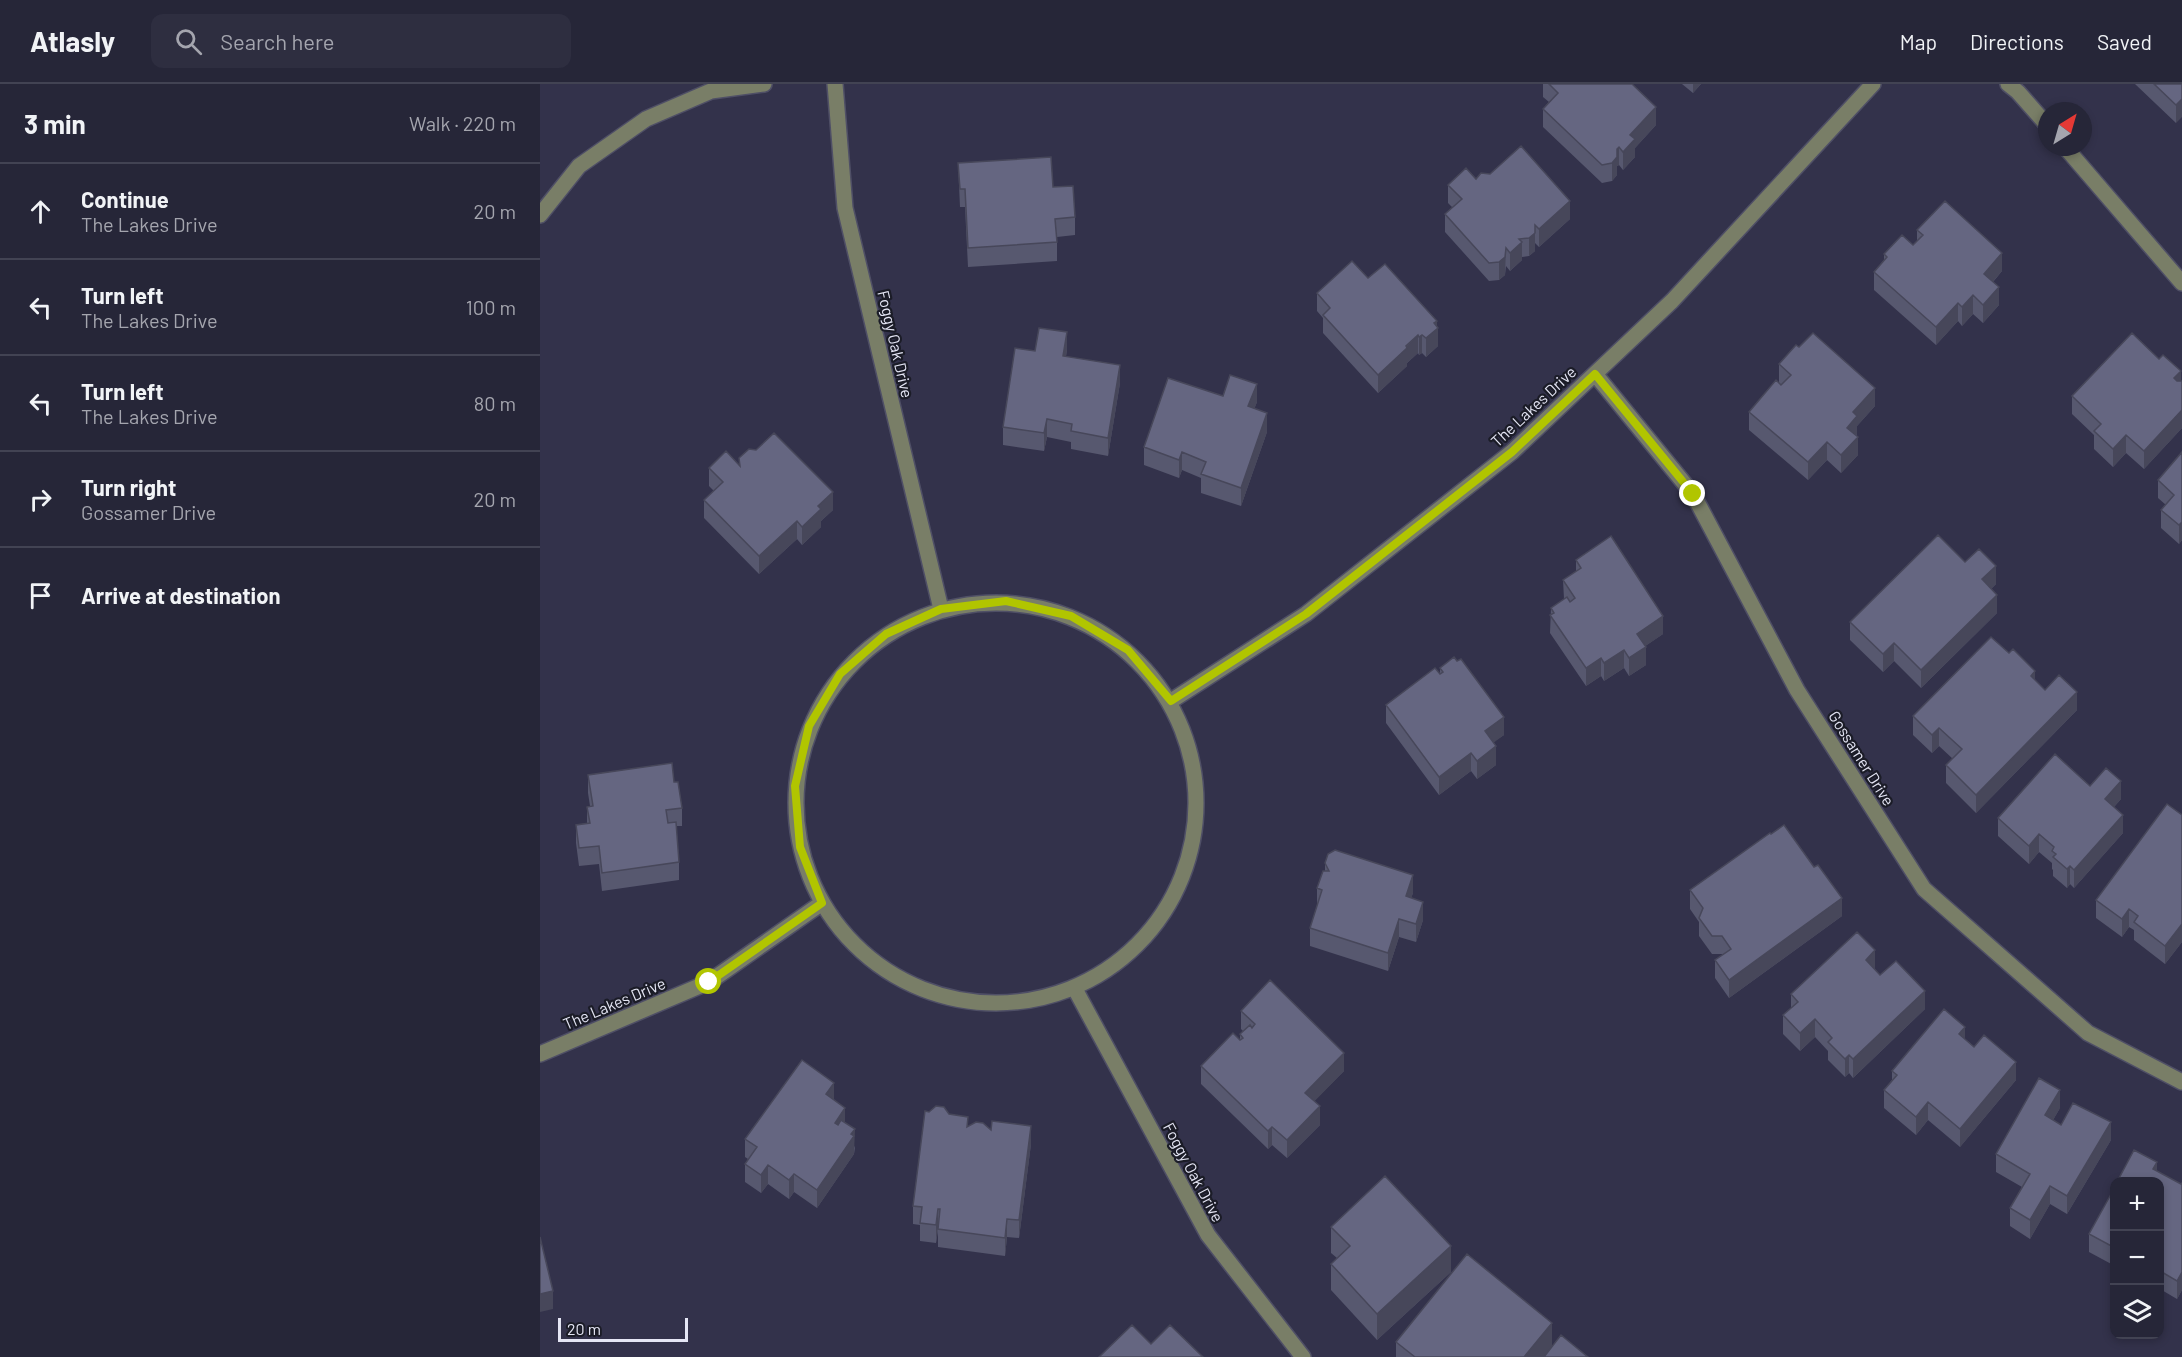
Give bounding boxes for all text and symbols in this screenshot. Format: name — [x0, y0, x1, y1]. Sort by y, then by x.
search box — [151, 14, 571, 68]
text: Atlasly — [30, 24, 115, 58]
icon: search — [172, 25, 205, 58]
text: Search here — [220, 28, 335, 54]
text: Map — [1900, 29, 1937, 54]
text: Directions — [1970, 29, 2064, 54]
text: Saved — [2097, 29, 2152, 54]
north arrow — [2038, 102, 2092, 156]
text: 3 min — [24, 108, 86, 139]
text: Walk · 220 m — [409, 111, 516, 135]
text: Continue — [81, 186, 169, 212]
icon: ahead — [24, 195, 57, 228]
text: 20 m — [473, 199, 516, 223]
text: The Lakes Drive — [81, 212, 218, 236]
text: Turn left — [81, 282, 164, 308]
street label: Foggy Oak Drive — [874, 288, 918, 400]
icon: left — [24, 291, 57, 324]
text: 100 m — [466, 295, 516, 319]
text: The Lakes Drive — [81, 308, 218, 332]
street label: The Lakes Drive — [1487, 362, 1579, 450]
text: Turn left — [81, 378, 164, 404]
icon: left — [24, 387, 57, 420]
text: 80 m — [474, 391, 516, 415]
text: The Lakes Drive — [81, 404, 218, 428]
text: Turn right — [81, 474, 176, 500]
route end — [1679, 480, 1705, 506]
icon: right — [24, 483, 57, 516]
text: 20 m — [473, 487, 516, 511]
text: Gossamer Drive — [81, 500, 216, 524]
icon: arrive — [24, 579, 57, 612]
text: Arrive at destination — [81, 582, 280, 608]
street label: Gossamer Drive — [1825, 707, 1899, 809]
route start — [695, 968, 721, 994]
street label: The Lakes Drive — [560, 973, 668, 1033]
street label: Foggy Oak Drive — [1160, 1119, 1228, 1225]
map controls — [2110, 1177, 2164, 1339]
button: + — [2110, 1177, 2164, 1231]
button: − — [2110, 1231, 2164, 1285]
button: layers — [2110, 1285, 2164, 1339]
scale bar — [558, 1315, 688, 1342]
text: 20 m — [567, 1319, 601, 1338]

